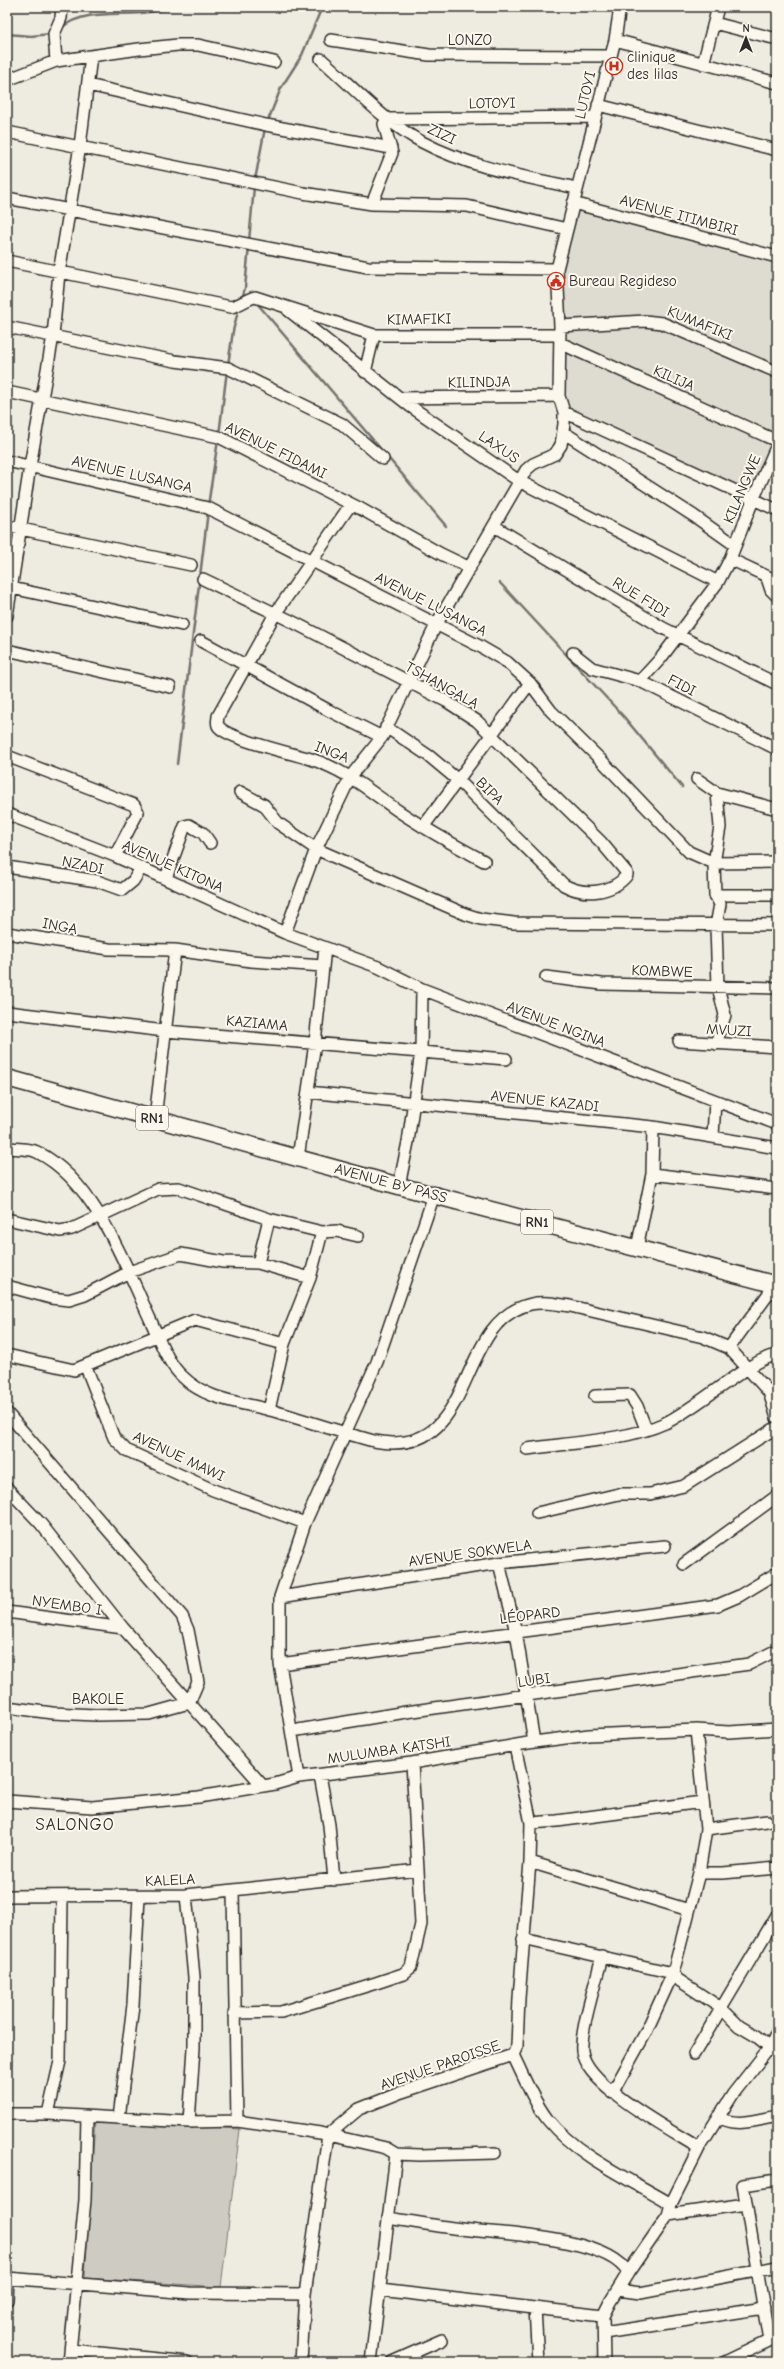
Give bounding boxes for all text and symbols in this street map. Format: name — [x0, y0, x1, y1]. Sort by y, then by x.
north arrow — [726, 18, 766, 58]
text: N — [742, 22, 750, 35]
street label: LONZO — [448, 31, 492, 49]
place label: clinique des lilas — [627, 48, 678, 83]
hospital icon: clinique des lilas — [604, 56, 624, 76]
street label: LUTOYI — [571, 69, 599, 121]
street label: LOTOYI — [468, 94, 516, 112]
street label: ZIZI — [425, 120, 459, 148]
street label: AVENUE ITIMBIRI — [618, 191, 740, 239]
public building icon: Bureau Regideso — [546, 271, 566, 291]
place label: Bureau Regideso — [569, 272, 677, 290]
street label: KUMAFIKI — [665, 302, 735, 344]
street label: KIMAFIKI — [387, 309, 451, 329]
street label: KILIJA — [651, 361, 698, 395]
street label: KILINDJA — [448, 372, 511, 392]
street label: AVENUE FIDAMI — [222, 418, 330, 482]
street label: LAXUS — [475, 427, 523, 467]
street label: AVENUE LUSANGA — [70, 451, 194, 497]
street label: KILANGWE — [719, 452, 765, 526]
street label: AVENUE LUSANGA — [372, 568, 490, 640]
street label: RUE FIDI — [609, 573, 673, 621]
street label: TSHANGALA — [402, 657, 482, 713]
street label: FIDI — [665, 670, 699, 700]
street label: INGA — [312, 737, 352, 767]
street label: BIPA — [472, 773, 508, 809]
street label: AVENUE KITONA — [120, 836, 227, 896]
street label: NZADI — [60, 852, 106, 878]
street label: INGA — [41, 914, 79, 938]
street label: KOMBWE — [631, 961, 693, 981]
street label: AVENUE NGINA — [504, 997, 608, 1051]
street label: KAZIAMA — [225, 1011, 289, 1035]
street label: MVUZI — [706, 1020, 752, 1040]
street label: AVENUE KAZADI — [490, 1086, 600, 1116]
road number: RN1 — [136, 1106, 168, 1130]
street label: AVENUE BY PASS — [333, 1159, 449, 1207]
road number: RN1 — [521, 1210, 553, 1234]
street label: AVENUE MAWI — [130, 1427, 228, 1485]
street label: AVENUE SOKWELA — [407, 1535, 533, 1571]
street label: NYEMBO I — [31, 1591, 103, 1619]
street label: LÉOPARD — [499, 1601, 561, 1628]
street label: LUBI — [517, 1669, 551, 1691]
street label: BAKOLE — [72, 1690, 124, 1708]
street label: MULUMBA KATSHI — [326, 1732, 452, 1768]
district label: SALONGO — [35, 1815, 115, 1834]
street label: KALELA — [145, 1870, 196, 1890]
street label: AVENUE PAROISSE — [378, 2036, 502, 2094]

